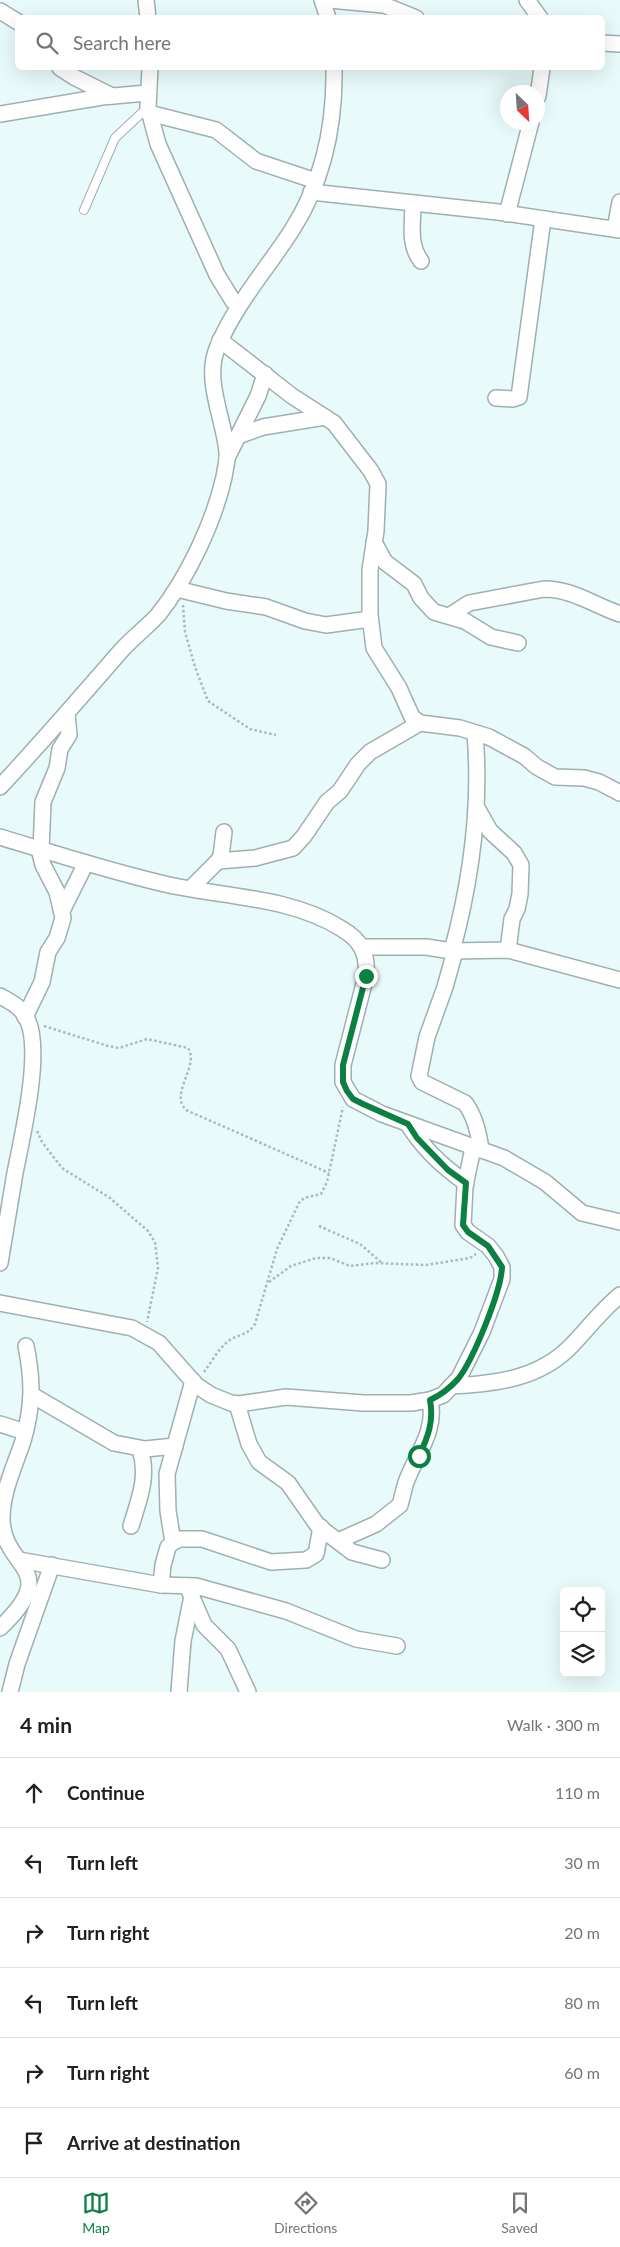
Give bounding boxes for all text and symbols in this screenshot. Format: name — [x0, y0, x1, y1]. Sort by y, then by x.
search box — [15, 15, 605, 70]
icon: search — [33, 29, 61, 57]
text: Search here — [73, 31, 171, 54]
north arrow — [500, 85, 545, 130]
route end — [355, 965, 378, 988]
route start — [408, 1445, 431, 1468]
map controls — [560, 1587, 605, 1677]
button: locate — [560, 1587, 605, 1632]
button: layers — [560, 1632, 605, 1677]
text: 4 min — [20, 1712, 72, 1737]
text: Walk · 300 m — [507, 1715, 600, 1734]
icon: ahead — [20, 1779, 48, 1807]
text: Continue — [67, 1781, 145, 1804]
text: 110 m — [555, 1783, 600, 1802]
icon: left — [20, 1849, 48, 1877]
text: Turn left — [67, 1851, 138, 1874]
text: 30 m — [564, 1853, 600, 1872]
icon: right — [20, 1919, 48, 1947]
text: Turn right — [67, 1921, 149, 1944]
text: 20 m — [564, 1923, 600, 1942]
icon: left — [20, 1989, 48, 2017]
text: Turn left — [67, 1991, 138, 2014]
text: 80 m — [564, 1993, 600, 2012]
icon: right — [20, 2059, 48, 2087]
text: Turn right — [67, 2061, 149, 2084]
text: 60 m — [564, 2063, 600, 2082]
icon: arrive — [20, 2129, 48, 2157]
text: Arrive at destination — [67, 2131, 240, 2154]
tab: Map — [82, 2189, 110, 2236]
tab: Directions — [274, 2189, 337, 2236]
tab: Saved — [501, 2189, 538, 2236]

